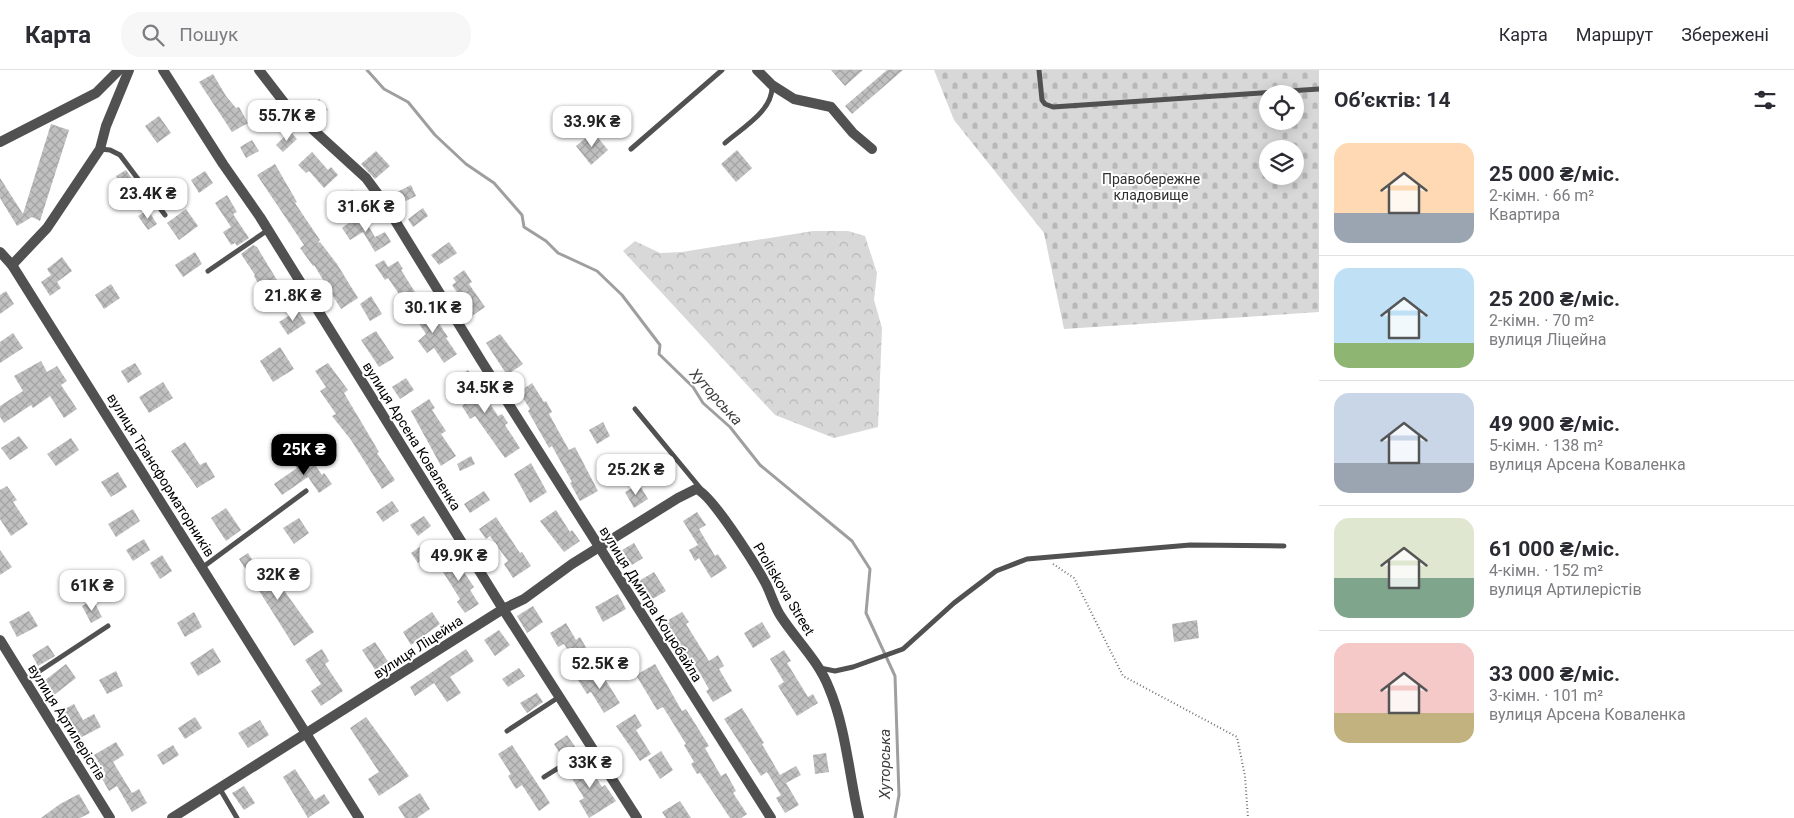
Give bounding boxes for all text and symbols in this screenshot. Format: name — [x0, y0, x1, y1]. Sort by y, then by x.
search box — [121, 12, 471, 57]
text: Карта — [25, 21, 91, 49]
icon: search — [139, 21, 167, 49]
text: Пошук — [179, 23, 238, 46]
text: Карта — [1499, 24, 1548, 45]
text: Маршрут — [1576, 24, 1653, 45]
text: Збережені — [1681, 24, 1769, 45]
map controls — [1259, 85, 1304, 185]
button: locate — [1259, 85, 1304, 130]
icon: filters — [1751, 86, 1779, 114]
text: Об’єктів: 14 — [1334, 88, 1450, 112]
pin: 55.7K ₴ — [241, 100, 333, 142]
text: 55.7K ₴ — [259, 106, 316, 125]
pin: 33.9K ₴ — [546, 106, 638, 148]
text: 33.9K ₴ — [564, 112, 621, 131]
button: layers — [1259, 140, 1304, 185]
text: 25 000 ₴/міс. — [1489, 162, 1620, 186]
icon: home — [1374, 163, 1434, 223]
park label: Правобережне кладовище — [1102, 171, 1200, 203]
pin: 23.4K ₴ — [102, 178, 194, 220]
text: 23.4K ₴ — [120, 184, 177, 203]
text: 2-кімн. · 66 m² — [1489, 186, 1594, 205]
pin: 31.6K ₴ — [320, 190, 412, 233]
text: 31.6K ₴ — [338, 197, 395, 216]
text: Квартира — [1489, 205, 1560, 224]
pin: 21.8K ₴ — [247, 280, 339, 322]
text: 21.8K ₴ — [265, 286, 322, 305]
text: 25 200 ₴/міс. — [1489, 287, 1620, 311]
icon: home — [1374, 288, 1434, 348]
pin: 30.1K ₴ — [387, 292, 479, 334]
text: 30.1K ₴ — [405, 298, 462, 317]
text: 2-кімн. · 70 m² — [1489, 311, 1594, 330]
text: вулиця Ліцейна — [1489, 330, 1606, 349]
street label: вулиця Арсена Коваленка — [360, 359, 464, 513]
water label: Хуторська — [685, 364, 746, 429]
pin: 34.5K ₴ — [439, 372, 531, 414]
text: 34.5K ₴ — [457, 378, 514, 397]
street label: вулиця Трансформаторників — [104, 390, 218, 560]
text: 49 900 ₴/міс. — [1489, 412, 1620, 436]
icon: home — [1374, 413, 1434, 473]
pin: 25K ₴ — [269, 434, 339, 476]
text: 5-кімн. · 138 m² — [1489, 436, 1603, 455]
text: 25K ₴ — [282, 440, 326, 459]
pin: 25.2K ₴ — [590, 454, 682, 496]
text: вулиця Арсена Коваленка — [1489, 455, 1686, 474]
text: 25.2K ₴ — [608, 460, 665, 479]
street label: вулиця Дмитра Коцюбайла — [596, 523, 706, 685]
text: 61 000 ₴/міс. — [1489, 537, 1620, 561]
icon: home — [1374, 538, 1434, 598]
pin: 49.9K ₴ — [413, 540, 505, 582]
street label: Proliskova Street — [750, 540, 818, 639]
text: 49.9K ₴ — [431, 546, 488, 565]
pin: 32K ₴ — [243, 558, 313, 601]
text: 4-кімн. · 152 m² — [1489, 561, 1603, 580]
text: 32K ₴ — [256, 565, 300, 584]
pin: 61K ₴ — [57, 570, 127, 612]
text: 61K ₴ — [70, 576, 114, 595]
text: вулиця Артилерістів — [1489, 580, 1642, 599]
street label: вулиця Ліцейна — [371, 612, 465, 682]
pin: 52.5K ₴ — [554, 648, 646, 690]
text: 52.5K ₴ — [572, 654, 629, 673]
street label: вулиця Артилерістів — [25, 661, 109, 783]
text: 33 000 ₴/міс. — [1489, 662, 1620, 686]
icon: home — [1374, 663, 1434, 723]
text: 3-кімн. · 101 m² — [1489, 686, 1603, 705]
text: вулиця Арсена Коваленка — [1489, 705, 1686, 724]
water label: Хуторська — [876, 729, 894, 800]
pin: 33K ₴ — [555, 746, 625, 789]
text: 33K ₴ — [568, 753, 612, 772]

